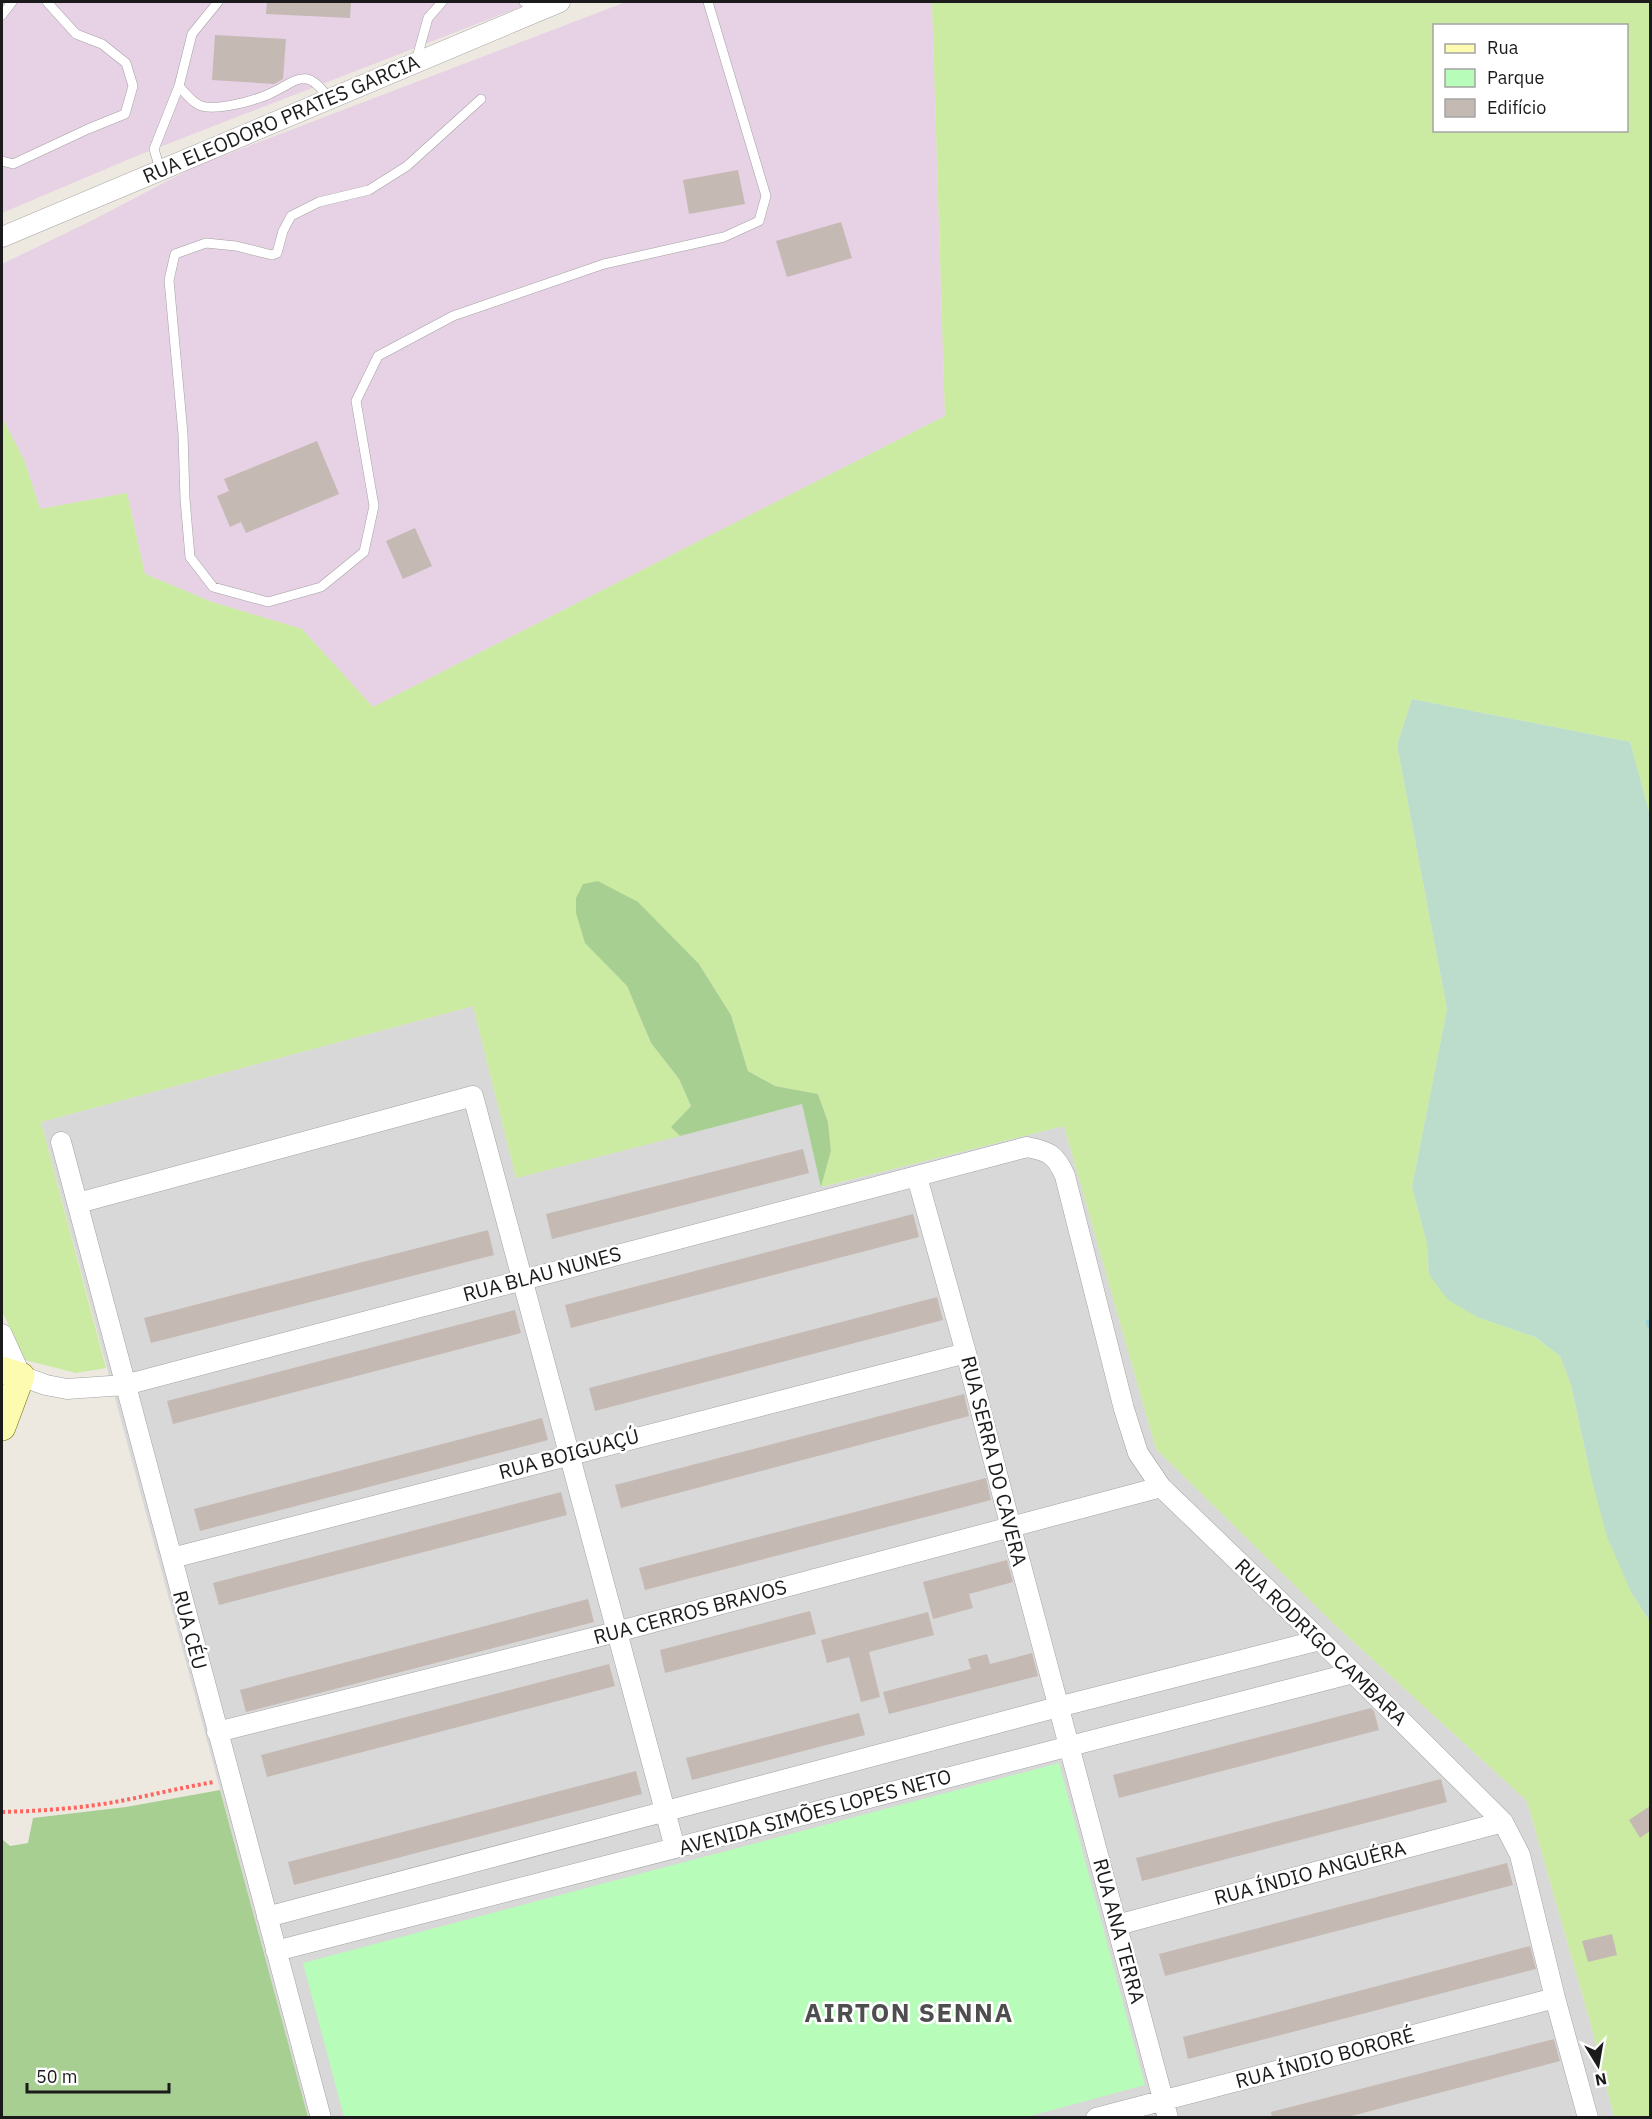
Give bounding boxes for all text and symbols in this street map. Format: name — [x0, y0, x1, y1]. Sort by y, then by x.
legend — [1433, 24, 1628, 132]
text: Rua — [1487, 36, 1519, 59]
street label: RUA ELEODORO PRATES GARCIA — [138, 48, 424, 189]
text: Parque — [1487, 66, 1545, 89]
text: Edifício — [1487, 96, 1546, 119]
street label: RUA BLAU NUNES — [460, 1239, 624, 1308]
street label: RUA SERRA DO CAVERA — [955, 1353, 1034, 1569]
street label: RUA BOIGUAÇÚ — [496, 1422, 642, 1485]
street label: RUA RODRIGO CAMBARA — [1229, 1552, 1414, 1731]
street label: RUA CERROS BRAVOS — [590, 1573, 789, 1650]
street label: RUA CÉU — [167, 1587, 214, 1673]
street label: AVENIDA SIMÕES LOPES NETO — [675, 1762, 954, 1861]
street label: RUA ÍNDIO ANGUÉRA — [1211, 1834, 1409, 1911]
street label: RUA ANA TERRA — [1087, 1855, 1152, 2007]
district label: AIRTON SENNA — [804, 1995, 1014, 2029]
street label: RUA ÍNDIO BORORÉ — [1232, 2021, 1417, 2094]
north arrow — [1568, 2035, 1628, 2095]
scale bar — [27, 2056, 170, 2094]
text: 50 m — [36, 2065, 78, 2088]
text: N — [1593, 2069, 1608, 2091]

